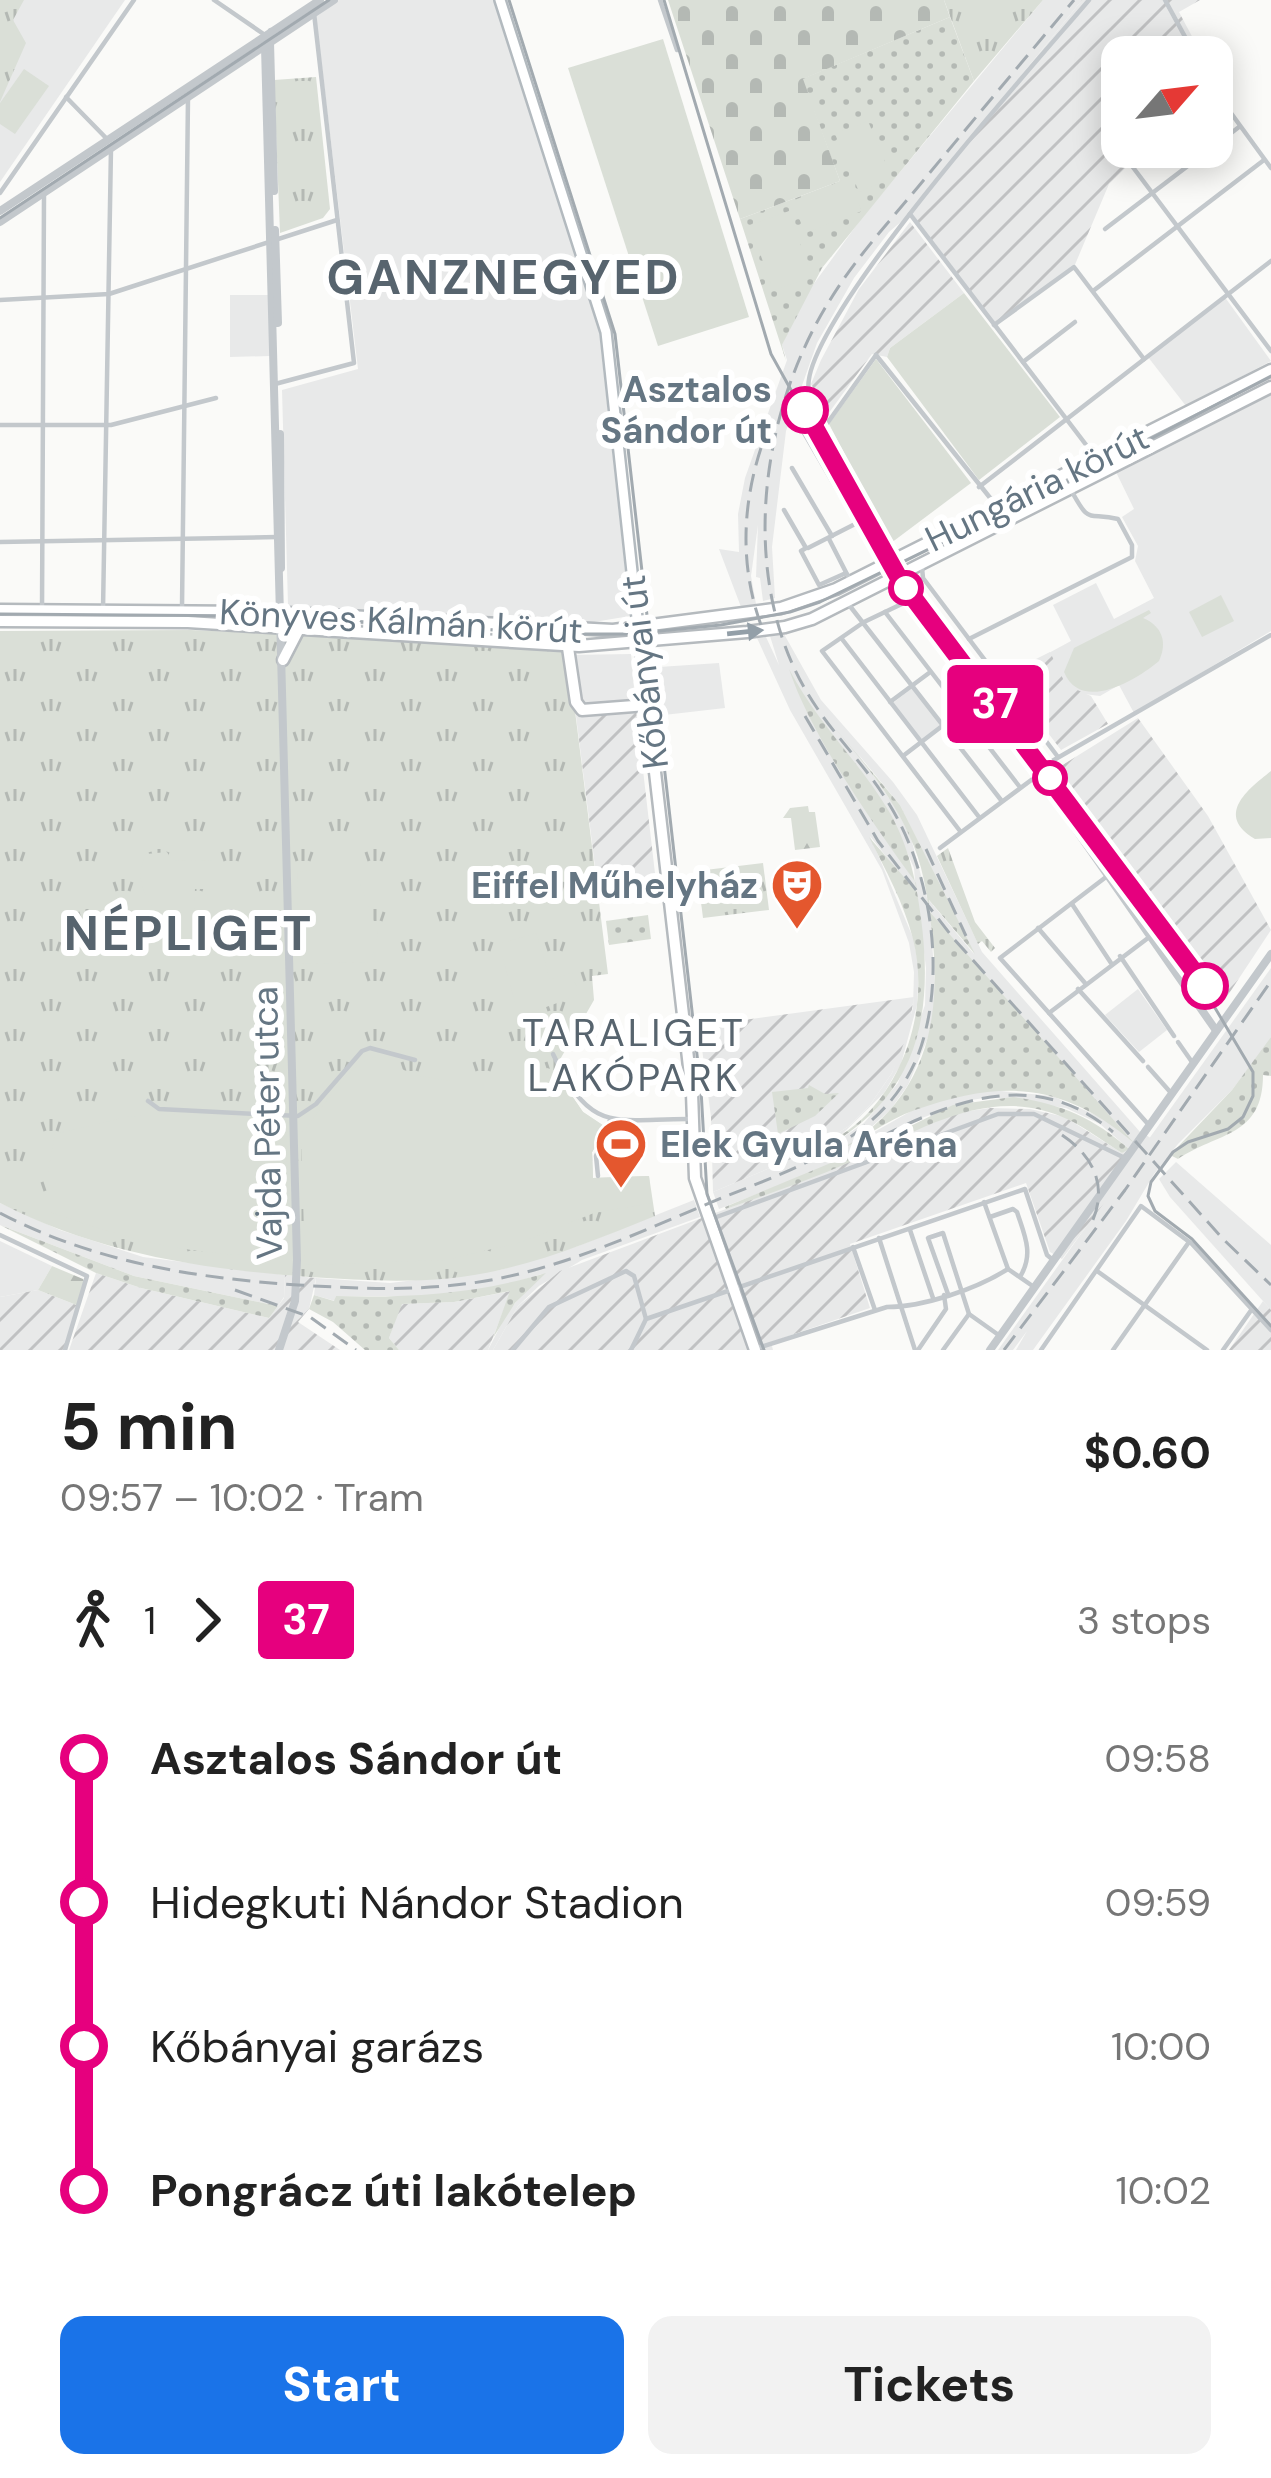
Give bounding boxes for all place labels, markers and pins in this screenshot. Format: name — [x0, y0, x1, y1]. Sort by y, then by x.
place label: Asztalos Sándor út — [600, 366, 772, 454]
marker: Asztalos Sándor út — [783, 388, 827, 432]
unlabelled marker — [890, 572, 922, 604]
unlabelled marker — [1034, 762, 1066, 794]
theatre icon: Eiffel Műhelyház — [769, 857, 825, 931]
place label: Eiffel Műhelyház — [471, 862, 758, 909]
unlabelled marker — [1183, 964, 1227, 1008]
sports icon: Elek Gyula Aréna — [593, 1116, 649, 1190]
place label: Elek Gyula Aréna — [660, 1121, 958, 1168]

